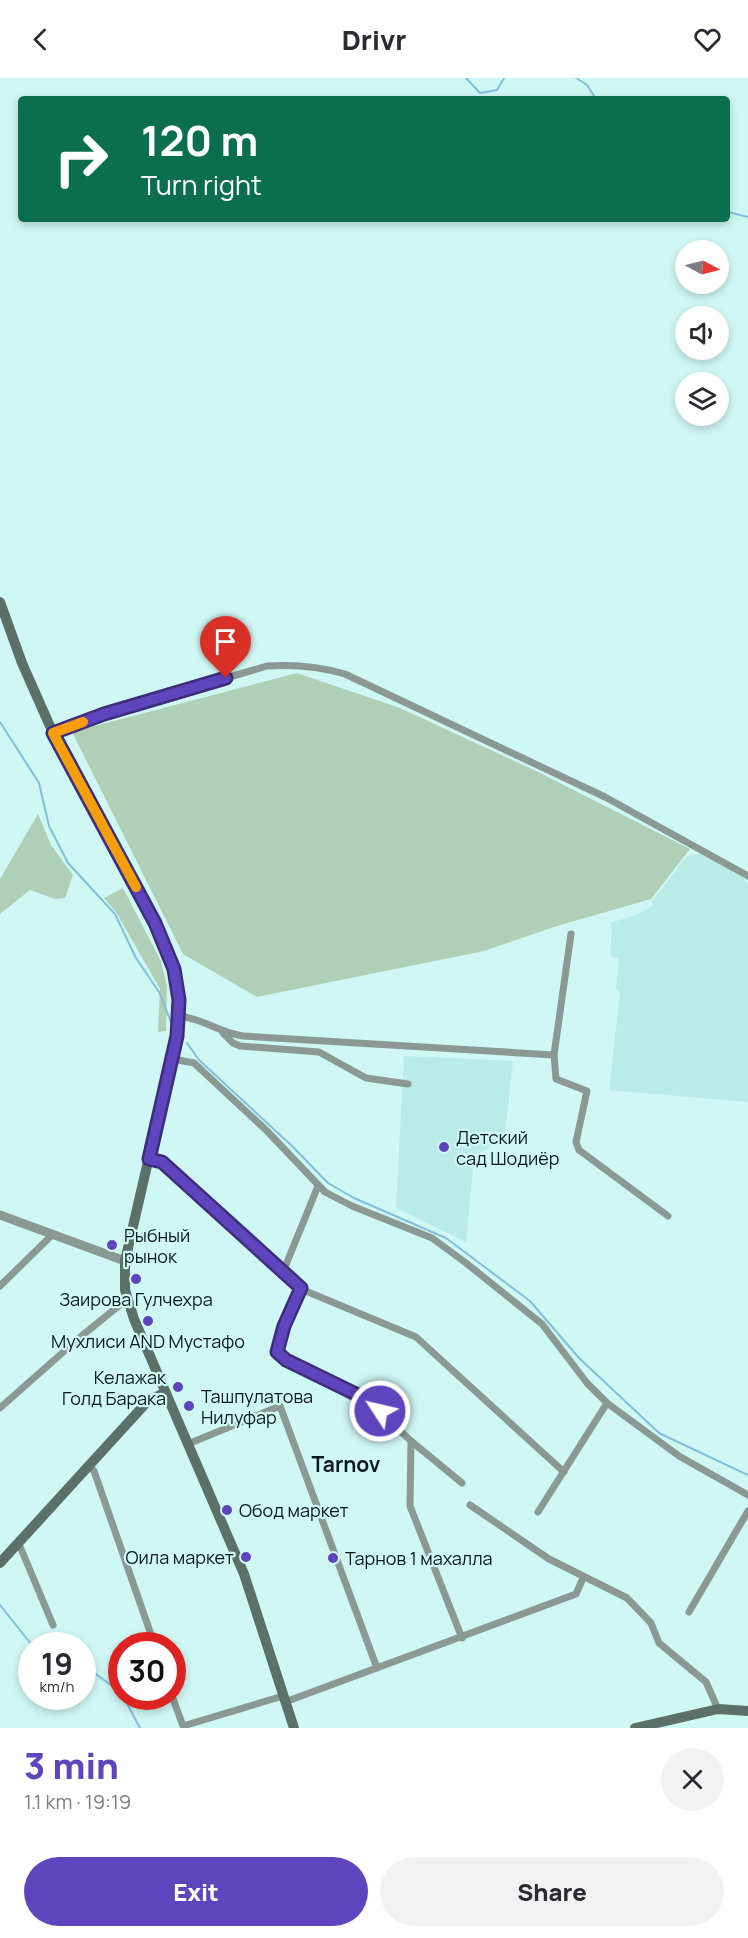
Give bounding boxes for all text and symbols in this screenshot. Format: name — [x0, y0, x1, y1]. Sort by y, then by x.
text: Drivr — [342, 21, 406, 58]
icon: back — [24, 23, 57, 56]
icon: heart — [691, 23, 724, 56]
text: 120 m — [141, 111, 258, 169]
icon: right — [42, 120, 120, 198]
text: Turn right — [141, 166, 262, 203]
north arrow — [675, 240, 729, 294]
map controls — [675, 240, 729, 426]
button: sound — [675, 306, 729, 360]
button: layers — [675, 372, 729, 426]
pin — [200, 616, 251, 678]
icon: arrive — [209, 625, 242, 658]
place label: Детский сад Шодиёр — [456, 1125, 559, 1170]
marker: Детский сад Шодиёр — [437, 1140, 451, 1154]
place label: Рыбный рынок — [124, 1223, 190, 1268]
marker: Рыбный рынок — [105, 1238, 119, 1252]
marker: Заирова Гулчехра — [129, 1272, 143, 1286]
place label: Заирова Гулчехра — [59, 1287, 213, 1311]
marker: Мухлиси AND Мустафо — [141, 1314, 155, 1328]
place label: Мухлиси AND Мустафо — [51, 1329, 245, 1353]
place label: Келажак Голд Барака — [62, 1365, 167, 1410]
position arrow — [348, 1379, 412, 1443]
marker: Келажак Голд Барака — [171, 1380, 185, 1394]
place label: Ташпулатова Нилуфар — [201, 1384, 313, 1429]
marker: Ташпулатова Нилуфар — [182, 1399, 196, 1413]
district label: Tarnov — [312, 1450, 381, 1478]
place label: Обод маркет — [239, 1498, 349, 1522]
marker: Обод маркет — [220, 1503, 234, 1517]
place label: Оила маркет — [126, 1545, 234, 1569]
place label: Тарнов 1 махалла — [345, 1546, 493, 1570]
marker: Оила маркет — [239, 1550, 253, 1564]
marker: Тарнов 1 махалла — [326, 1551, 340, 1565]
speed limit sign: 30 — [108, 1632, 186, 1710]
text: 19 — [41, 1643, 73, 1684]
text: km/h — [40, 1676, 74, 1697]
text: 3 min — [24, 1741, 119, 1790]
button: close — [661, 1748, 724, 1811]
text: 1.1 km · 19:19 — [24, 1788, 131, 1815]
button: Exit — [24, 1857, 368, 1926]
button: Share — [380, 1857, 724, 1926]

